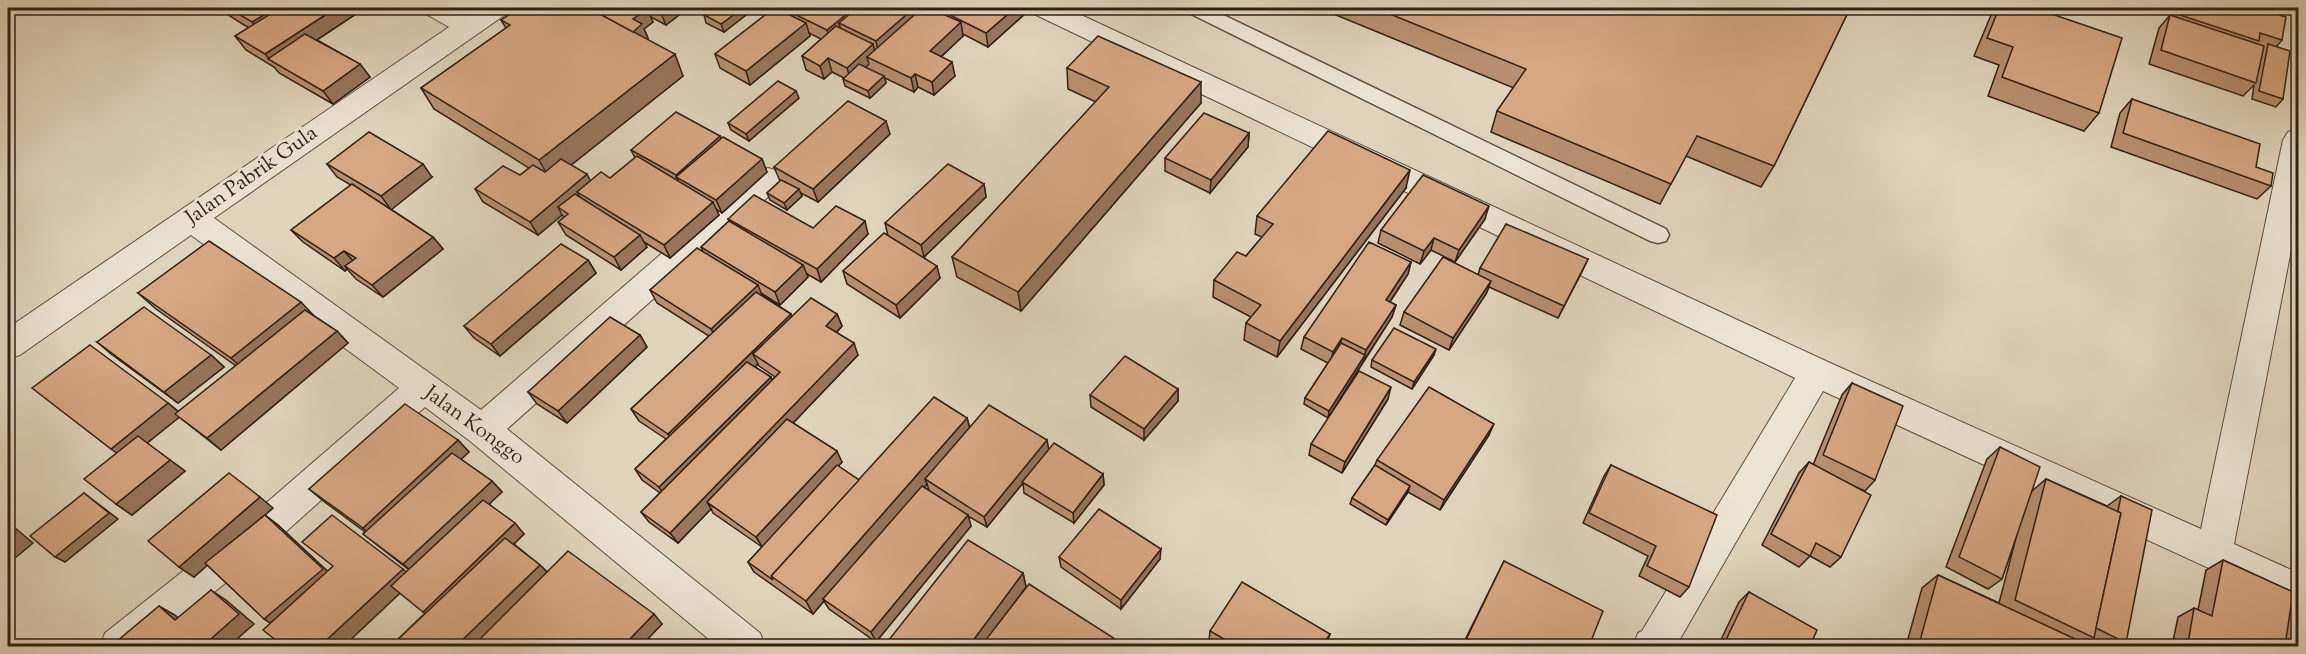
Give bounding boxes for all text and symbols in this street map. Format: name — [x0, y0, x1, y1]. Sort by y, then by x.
street label: Jalan Pabrik Gula — [179, 119, 324, 233]
street label: Jalan Konggo — [417, 379, 531, 473]

